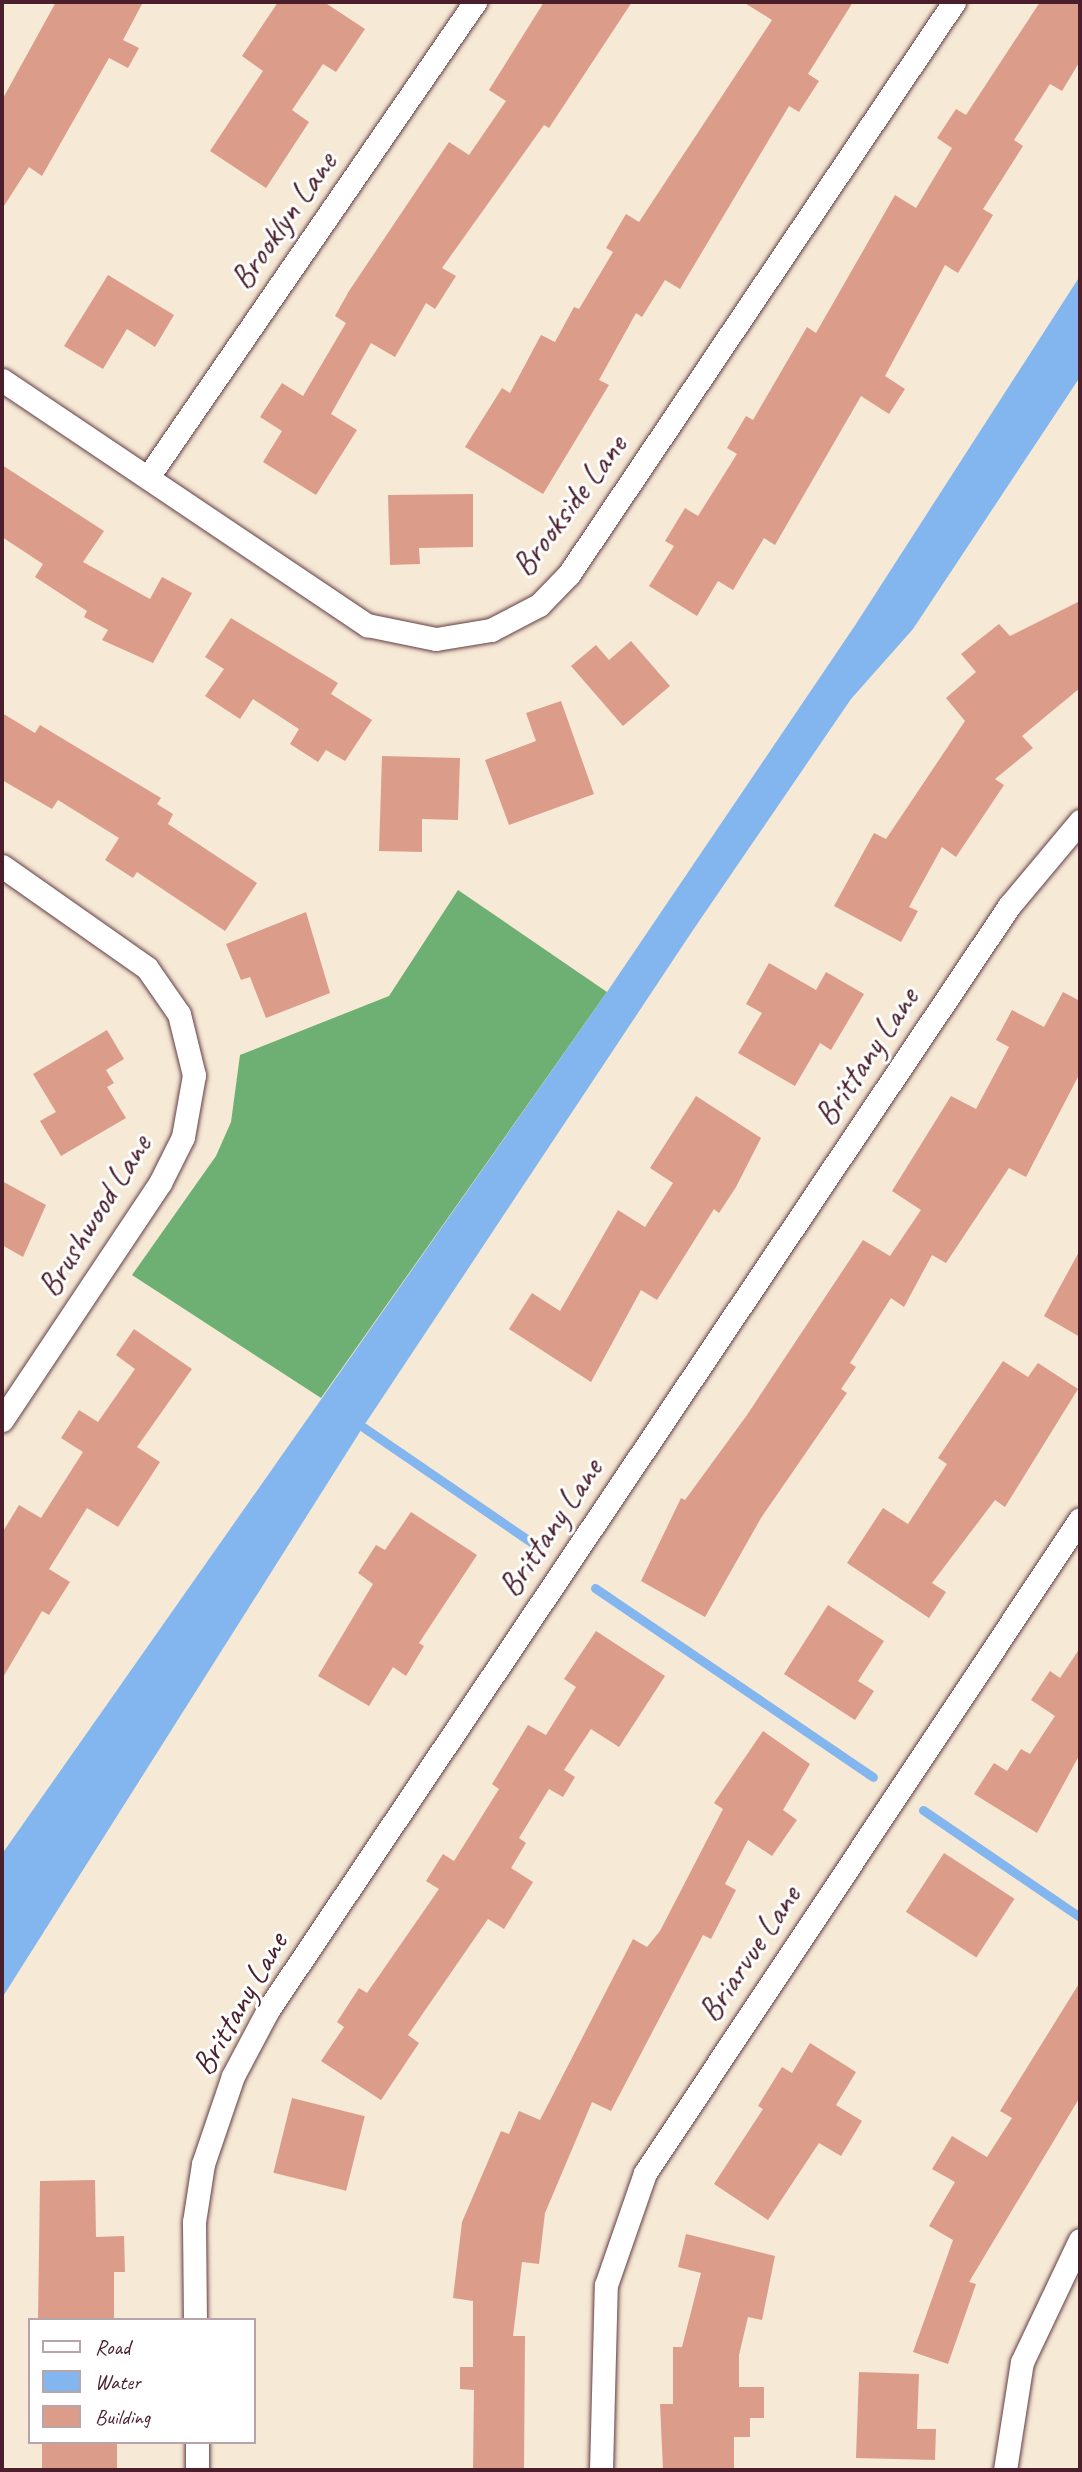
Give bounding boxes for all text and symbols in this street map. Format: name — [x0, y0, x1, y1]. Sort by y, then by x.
street label: Brooklyn Lane — [222, 145, 346, 297]
street label: Brookside Lane — [504, 427, 636, 585]
street label: Brittany Lane — [806, 980, 928, 1134]
street label: Brushwood Lane — [30, 1128, 160, 1304]
street label: Brittany Lane — [490, 1451, 612, 1605]
street label: Briarvue Lane — [690, 1878, 810, 2030]
street label: Brittany Lane — [183, 1925, 297, 2083]
legend — [28, 2318, 256, 2444]
text: Road — [95, 2334, 130, 2360]
text: Water — [95, 2369, 141, 2395]
text: Building — [95, 2404, 150, 2430]

